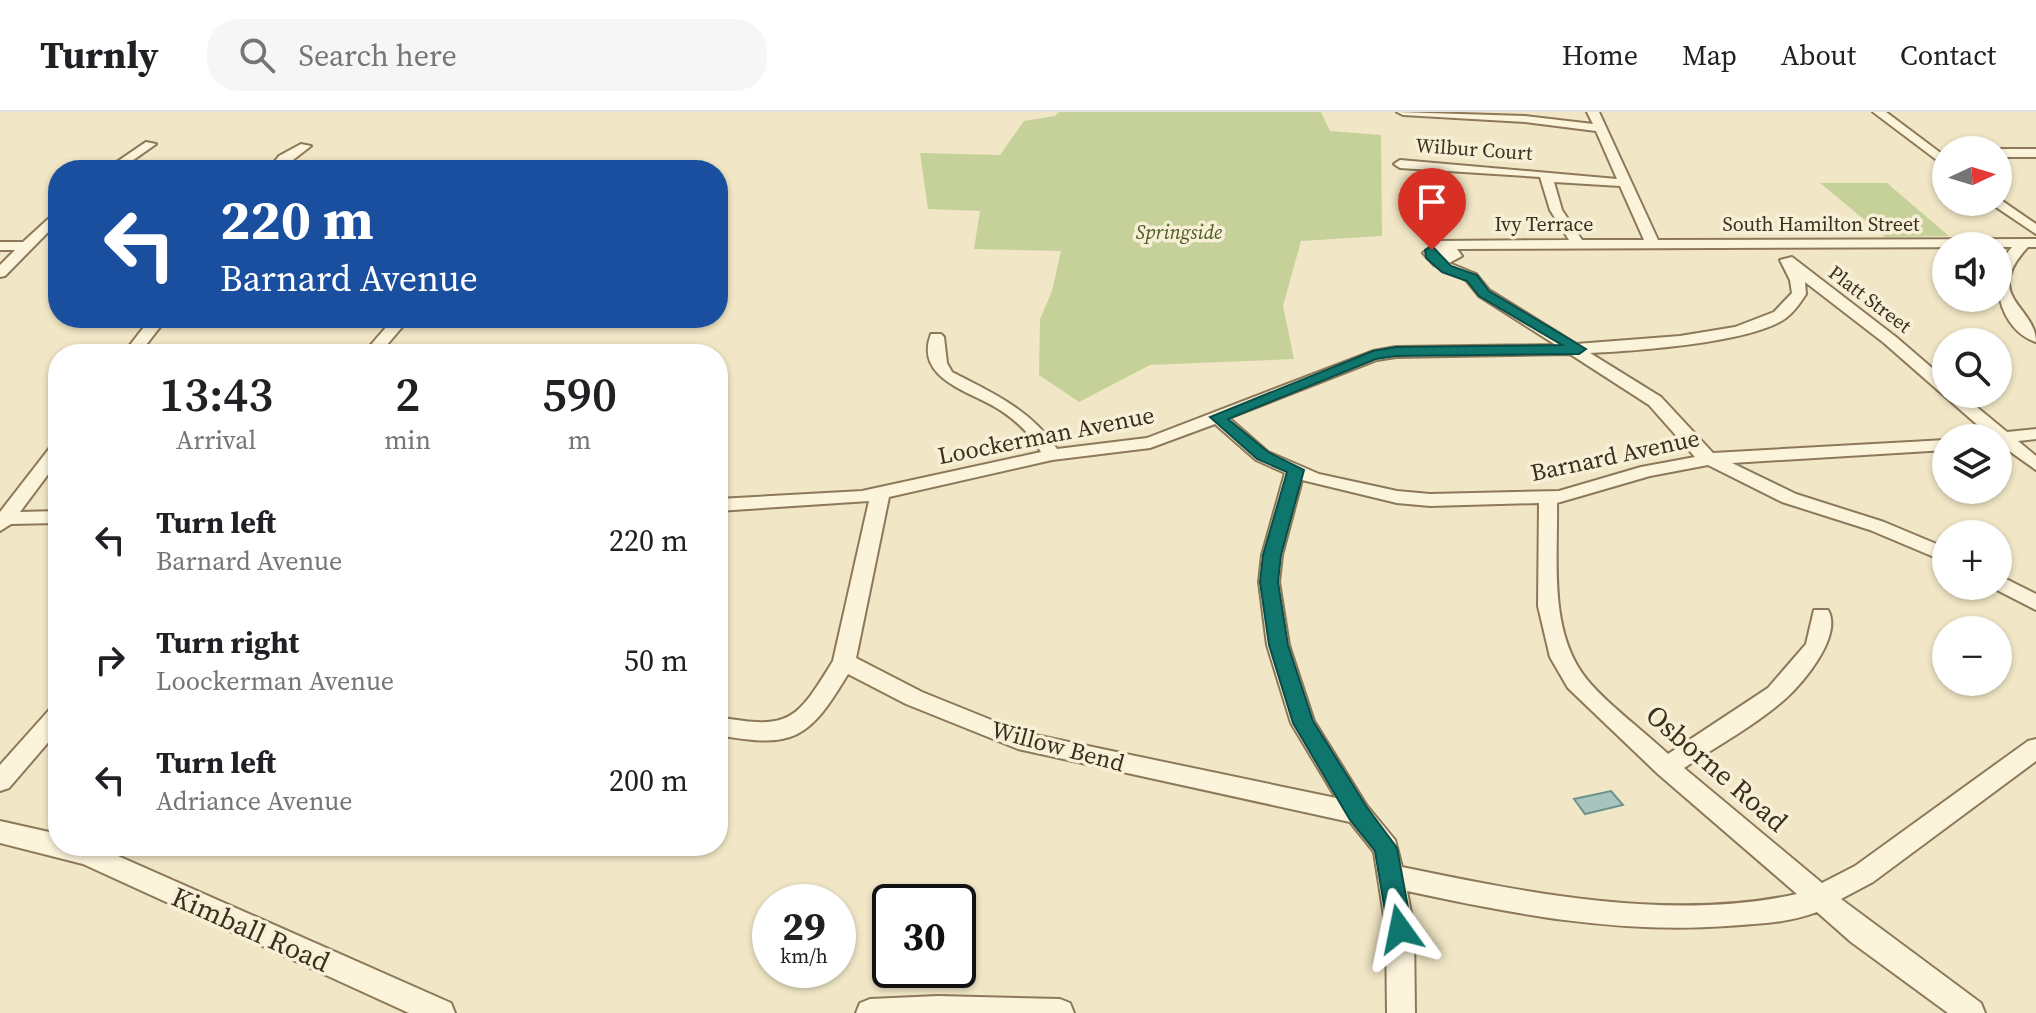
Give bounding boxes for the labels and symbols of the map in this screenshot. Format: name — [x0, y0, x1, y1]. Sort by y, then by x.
street label: Wilbur Court — [1415, 131, 1534, 167]
north arrow — [1932, 136, 2012, 216]
pin — [1398, 168, 1466, 250]
street label: Ivy Terrace — [1494, 210, 1594, 238]
street label: South Hamilton Street — [1722, 210, 1920, 238]
park label: Springside — [1136, 218, 1222, 246]
street label: Platt Street — [1823, 259, 1918, 340]
street label: Loockerman Avenue — [935, 398, 1157, 472]
street label: Barnard Avenue — [1528, 421, 1702, 489]
street label: Osborne Road — [1638, 696, 1796, 840]
street label: Willow Bend — [988, 712, 1129, 780]
street label: Kimball Road — [166, 877, 336, 981]
speed limit sign: 30 — [872, 884, 976, 988]
position arrow — [1358, 887, 1442, 971]

